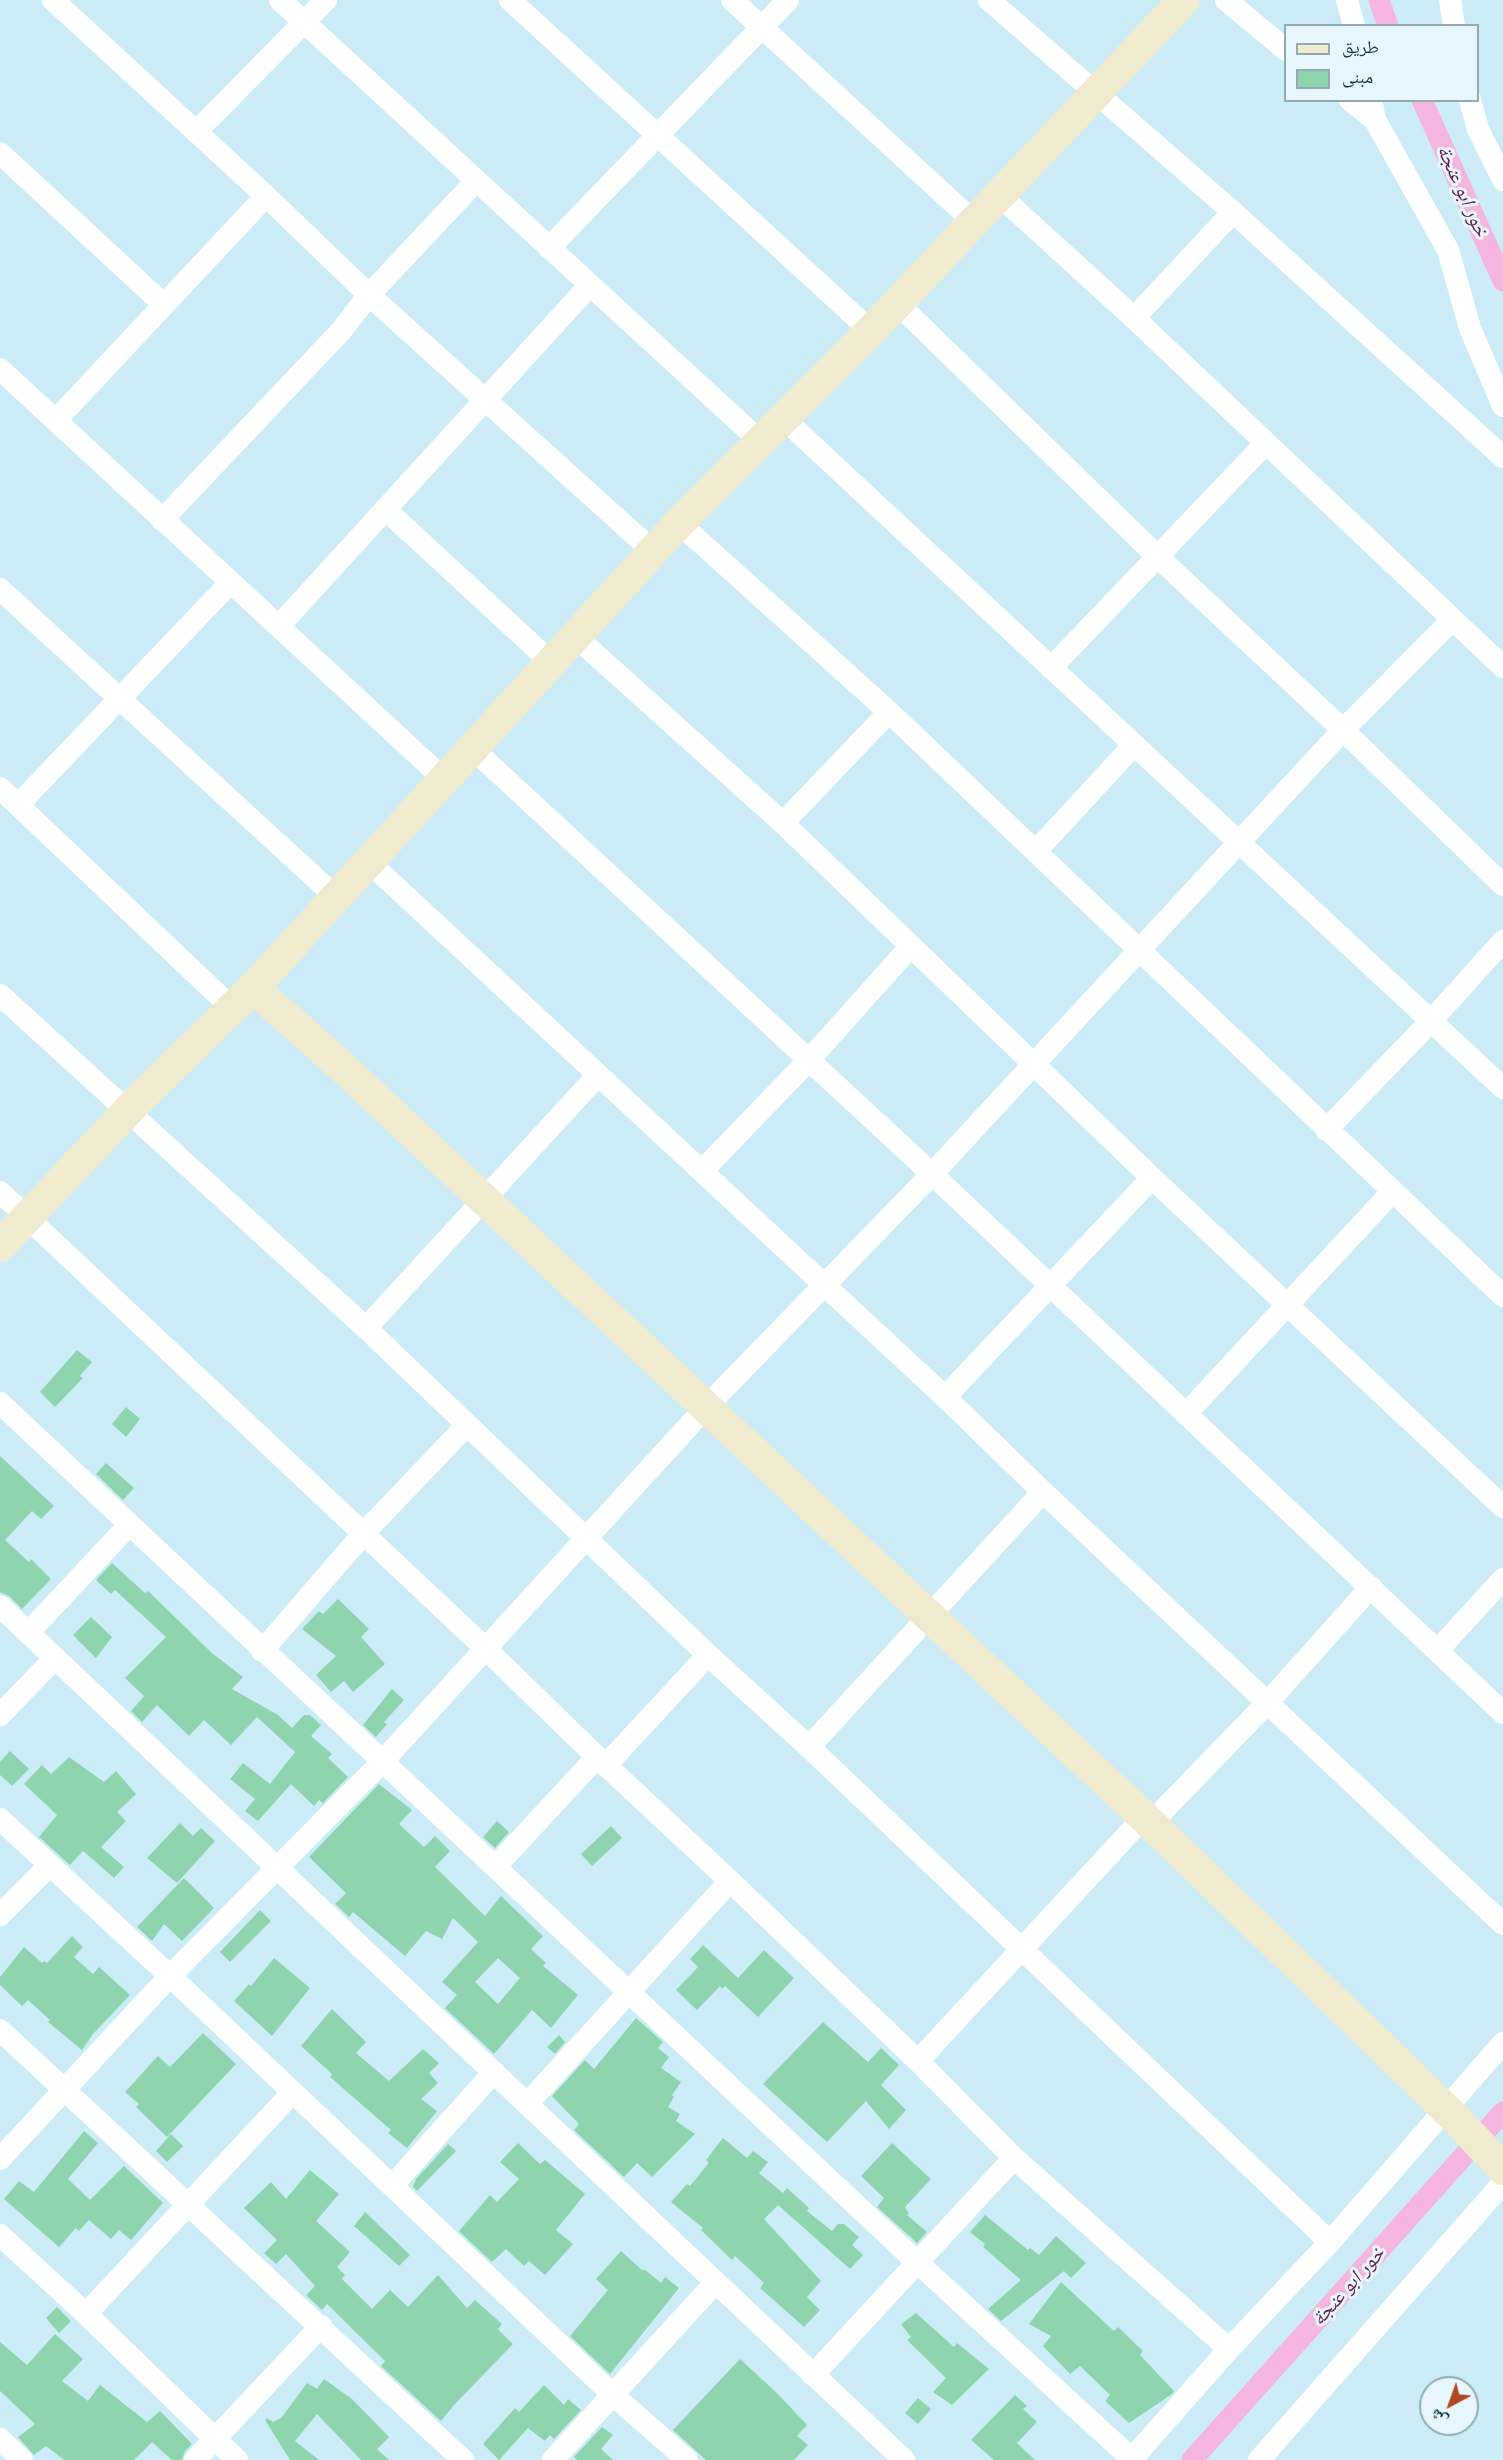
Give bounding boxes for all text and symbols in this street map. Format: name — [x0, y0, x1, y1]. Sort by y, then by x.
legend — [1284, 24, 1479, 102]
text: طريق — [1342, 35, 1379, 57]
text: مبنى — [1342, 65, 1373, 87]
water label: خور ابو عنجة — [1432, 141, 1494, 241]
water label: خور ابو عنجة — [1306, 2242, 1390, 2330]
north arrow — [1419, 2376, 1479, 2436]
text: ش — [1426, 2405, 1451, 2431]

